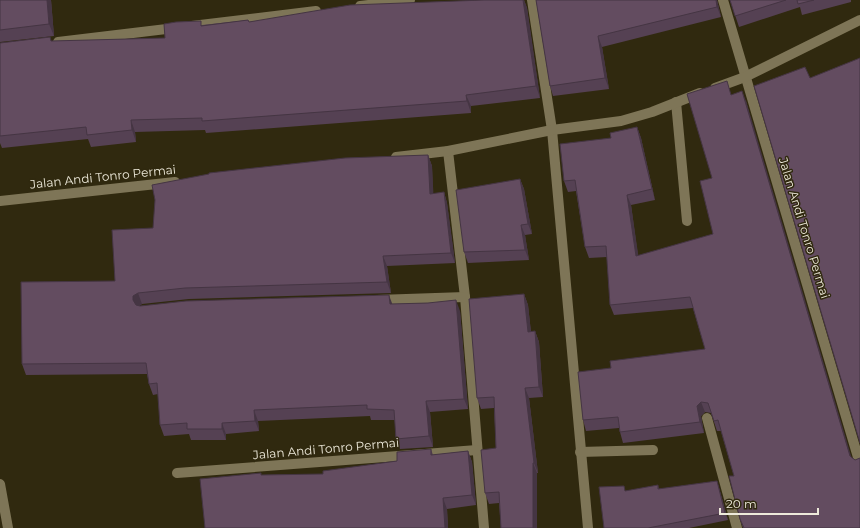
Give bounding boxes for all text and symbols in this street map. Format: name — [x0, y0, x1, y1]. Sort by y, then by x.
street label: Jalan Andi Tonro Permai — [776, 155, 833, 300]
street label: Jalan Andi Tonro Permai — [28, 161, 177, 192]
street label: Jalan Andi Tonro Permai — [251, 435, 400, 462]
scale bar — [720, 490, 818, 516]
text: 20 m — [726, 496, 757, 511]

